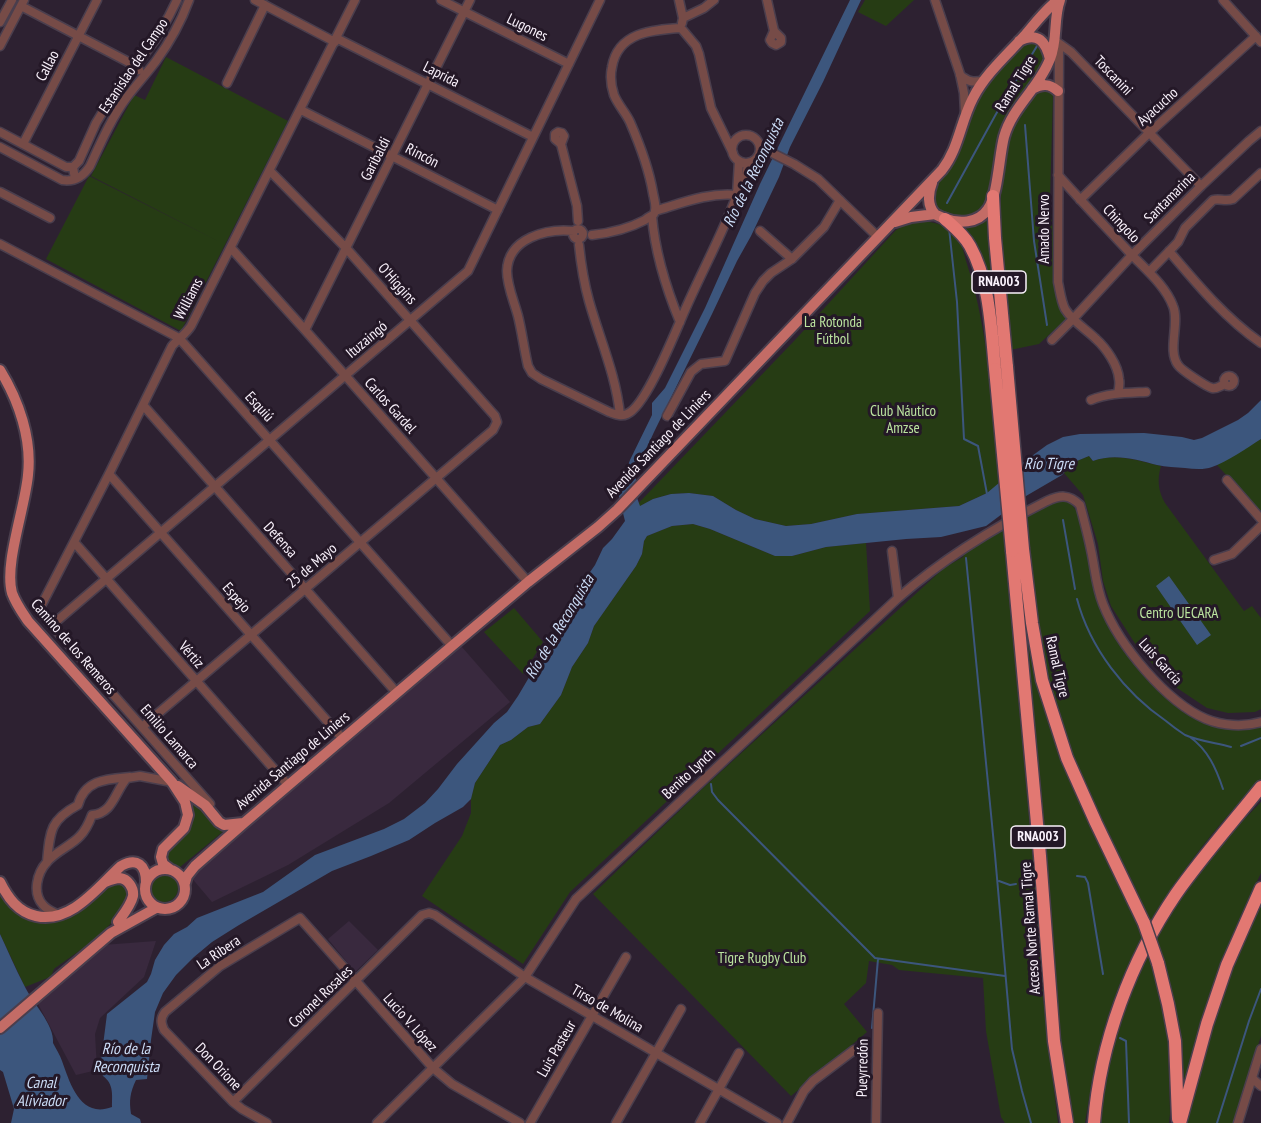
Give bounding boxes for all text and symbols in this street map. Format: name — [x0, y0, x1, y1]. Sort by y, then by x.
street label: Lugones — [504, 10, 550, 46]
street label: Estanislao del Campo — [96, 15, 172, 117]
street label: Callao — [33, 48, 63, 84]
street label: Ramal Tigre — [992, 53, 1040, 115]
street label: Toscanini — [1090, 53, 1136, 99]
street label: Laprida — [420, 58, 462, 92]
street label: Ayacucho — [1134, 84, 1182, 130]
water label: Río de la Reconquista — [719, 116, 789, 230]
street label: Garibaldi — [357, 134, 395, 184]
street label: Rincón — [402, 140, 442, 172]
street label: Santamarina — [1141, 169, 1199, 227]
street label: Amado Nervo — [1036, 194, 1054, 264]
street label: Chingolo — [1099, 201, 1143, 247]
street label: O'Higgins — [374, 260, 420, 308]
road number: RNA003 — [972, 271, 1026, 293]
street label: Williams — [171, 275, 207, 323]
park label: La Rotonda Fútbol — [804, 314, 862, 349]
street label: Ituzaingó — [343, 318, 391, 362]
street label: Carlos Gardel — [360, 374, 420, 438]
street label: Avenida Santiago de Liniers — [603, 386, 715, 502]
street label: Esquiú — [241, 388, 277, 426]
park label: Club Náutico Amzse — [870, 403, 936, 438]
water label: Río Tigre — [1024, 454, 1074, 474]
street label: Defensa — [259, 518, 301, 562]
street label: 25 de Mayo — [283, 540, 341, 592]
water label: Río de la Reconquista — [521, 571, 599, 683]
street label: Espejo — [218, 579, 254, 617]
street label: Camino de los Remeros — [27, 596, 119, 698]
park label: Centro UECARA — [1140, 605, 1218, 623]
street label: Ramal Tigre — [1041, 635, 1073, 699]
street label: Luis García — [1135, 635, 1185, 689]
street label: Vértiz — [174, 638, 208, 672]
street label: Emilio Lamarca — [136, 701, 202, 773]
street label: Avenida Santiago de Liniers — [232, 708, 354, 814]
street label: Benito Lynch — [659, 745, 719, 803]
road number: RNA003 — [1011, 826, 1065, 848]
street label: Acceso Norte Ramal Tigre — [1017, 861, 1045, 995]
street label: La Ribera — [194, 932, 244, 974]
park label: Tigre Rugby Club — [718, 950, 806, 968]
street label: Coronel Rosales — [285, 962, 357, 1032]
street label: Tirso de Molina — [568, 981, 646, 1037]
street label: Lucio V. López — [379, 990, 441, 1056]
street label: Luis Pasteur — [534, 1018, 580, 1080]
water label: Río de la Reconquista — [93, 1039, 159, 1077]
street label: Pueyrredón — [853, 1039, 873, 1097]
street label: Don Orione — [191, 1040, 245, 1094]
water label: Canal Aliviador — [16, 1073, 66, 1111]

